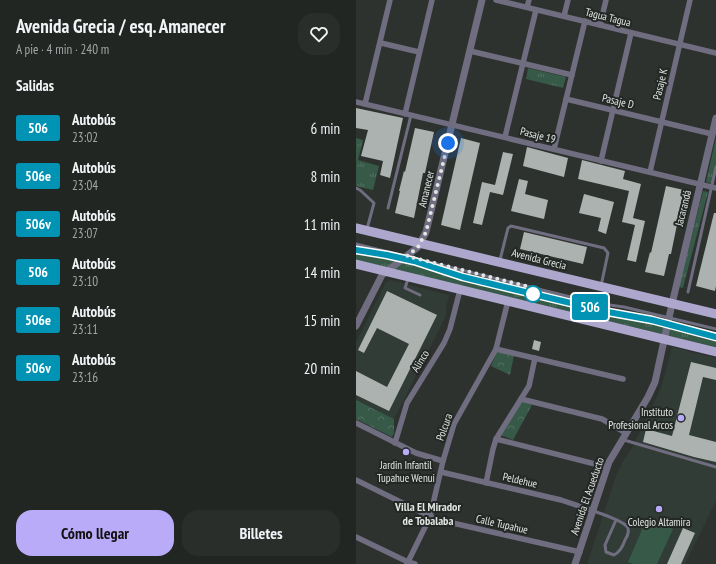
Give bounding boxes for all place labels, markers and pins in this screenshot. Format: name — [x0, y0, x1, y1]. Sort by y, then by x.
unlabelled marker — [524, 285, 542, 303]
place label: Instituto Profesional Arcos — [608, 405, 673, 432]
marker: Instituto Profesional Arcos — [676, 413, 686, 423]
marker: Jardin Infantil Tupahue Wenui — [401, 447, 411, 457]
place label: Jardin Infantil Tupahue Wenui — [377, 458, 435, 485]
marker: Colegio Altamira — [654, 504, 664, 514]
place label: Colegio Altamira — [628, 515, 690, 529]

